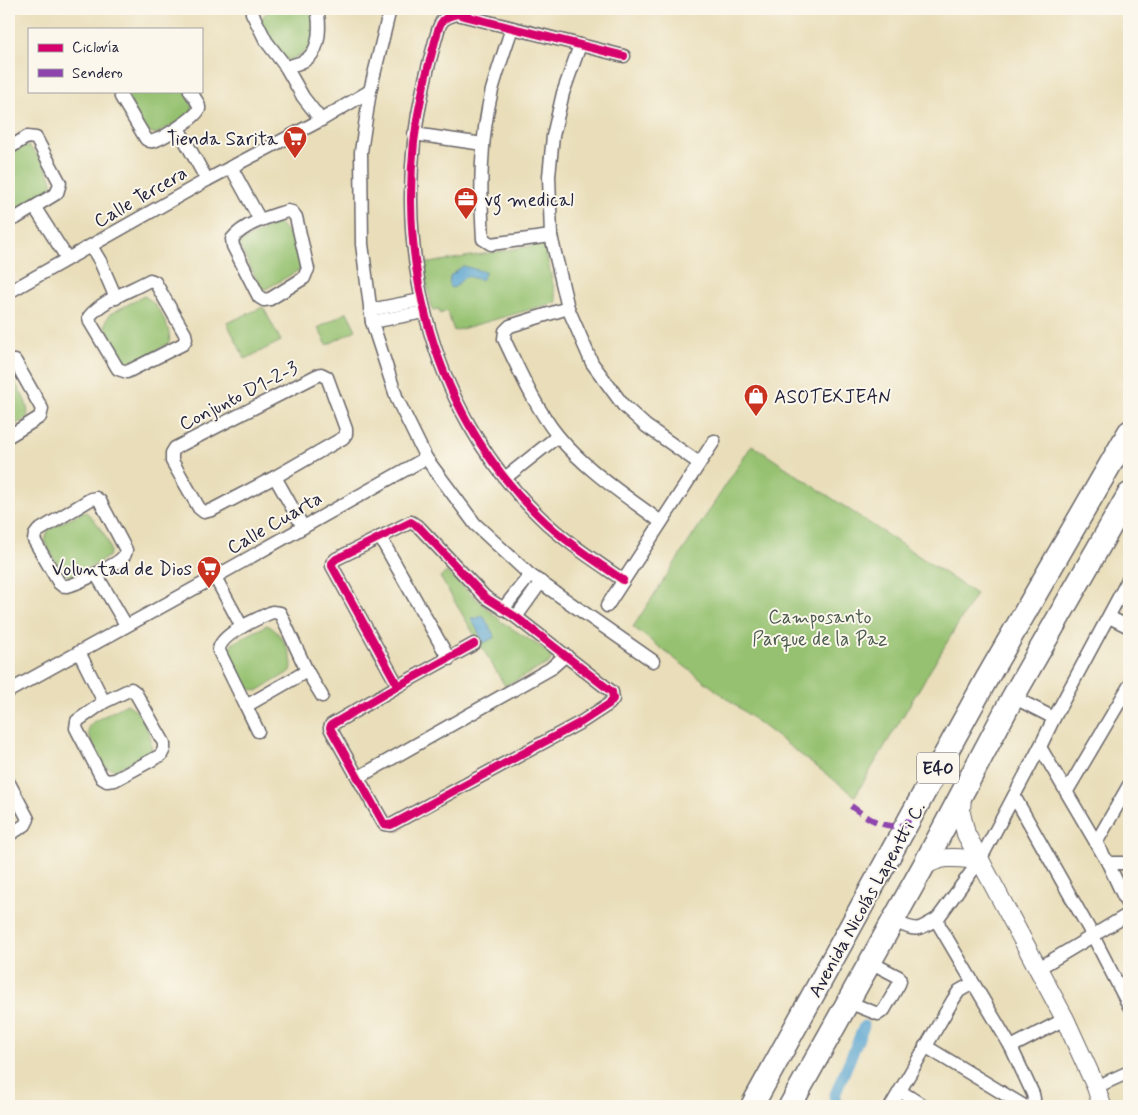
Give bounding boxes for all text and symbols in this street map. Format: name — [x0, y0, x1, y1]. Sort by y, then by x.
legend — [28, 28, 202, 92]
text: Ciclovía — [72, 38, 120, 58]
text: Sendero — [72, 64, 123, 84]
supermarket icon: Tienda Sarita — [282, 125, 308, 159]
place label: Tienda Sarita — [167, 127, 279, 152]
street label: Calle Tercera — [90, 161, 192, 234]
office icon: vg medical — [453, 186, 479, 220]
place label: vg medical — [484, 188, 574, 216]
street label: Conjunto D1-2-3 — [175, 355, 303, 438]
shop icon: ASOTEXJEAN — [743, 383, 769, 417]
place label: ASOTEXJEAN — [774, 385, 891, 410]
street label: Calle Cuarta — [223, 486, 327, 561]
supermarket icon: Voluntad de Dios — [196, 555, 222, 589]
place label: Voluntad de Dios — [52, 557, 192, 582]
park label: Camposanto Parque de la Paz — [752, 605, 888, 652]
road number: E40 — [917, 752, 959, 784]
street label: Avenida Nicolás Lapentti C. — [803, 797, 932, 1002]

